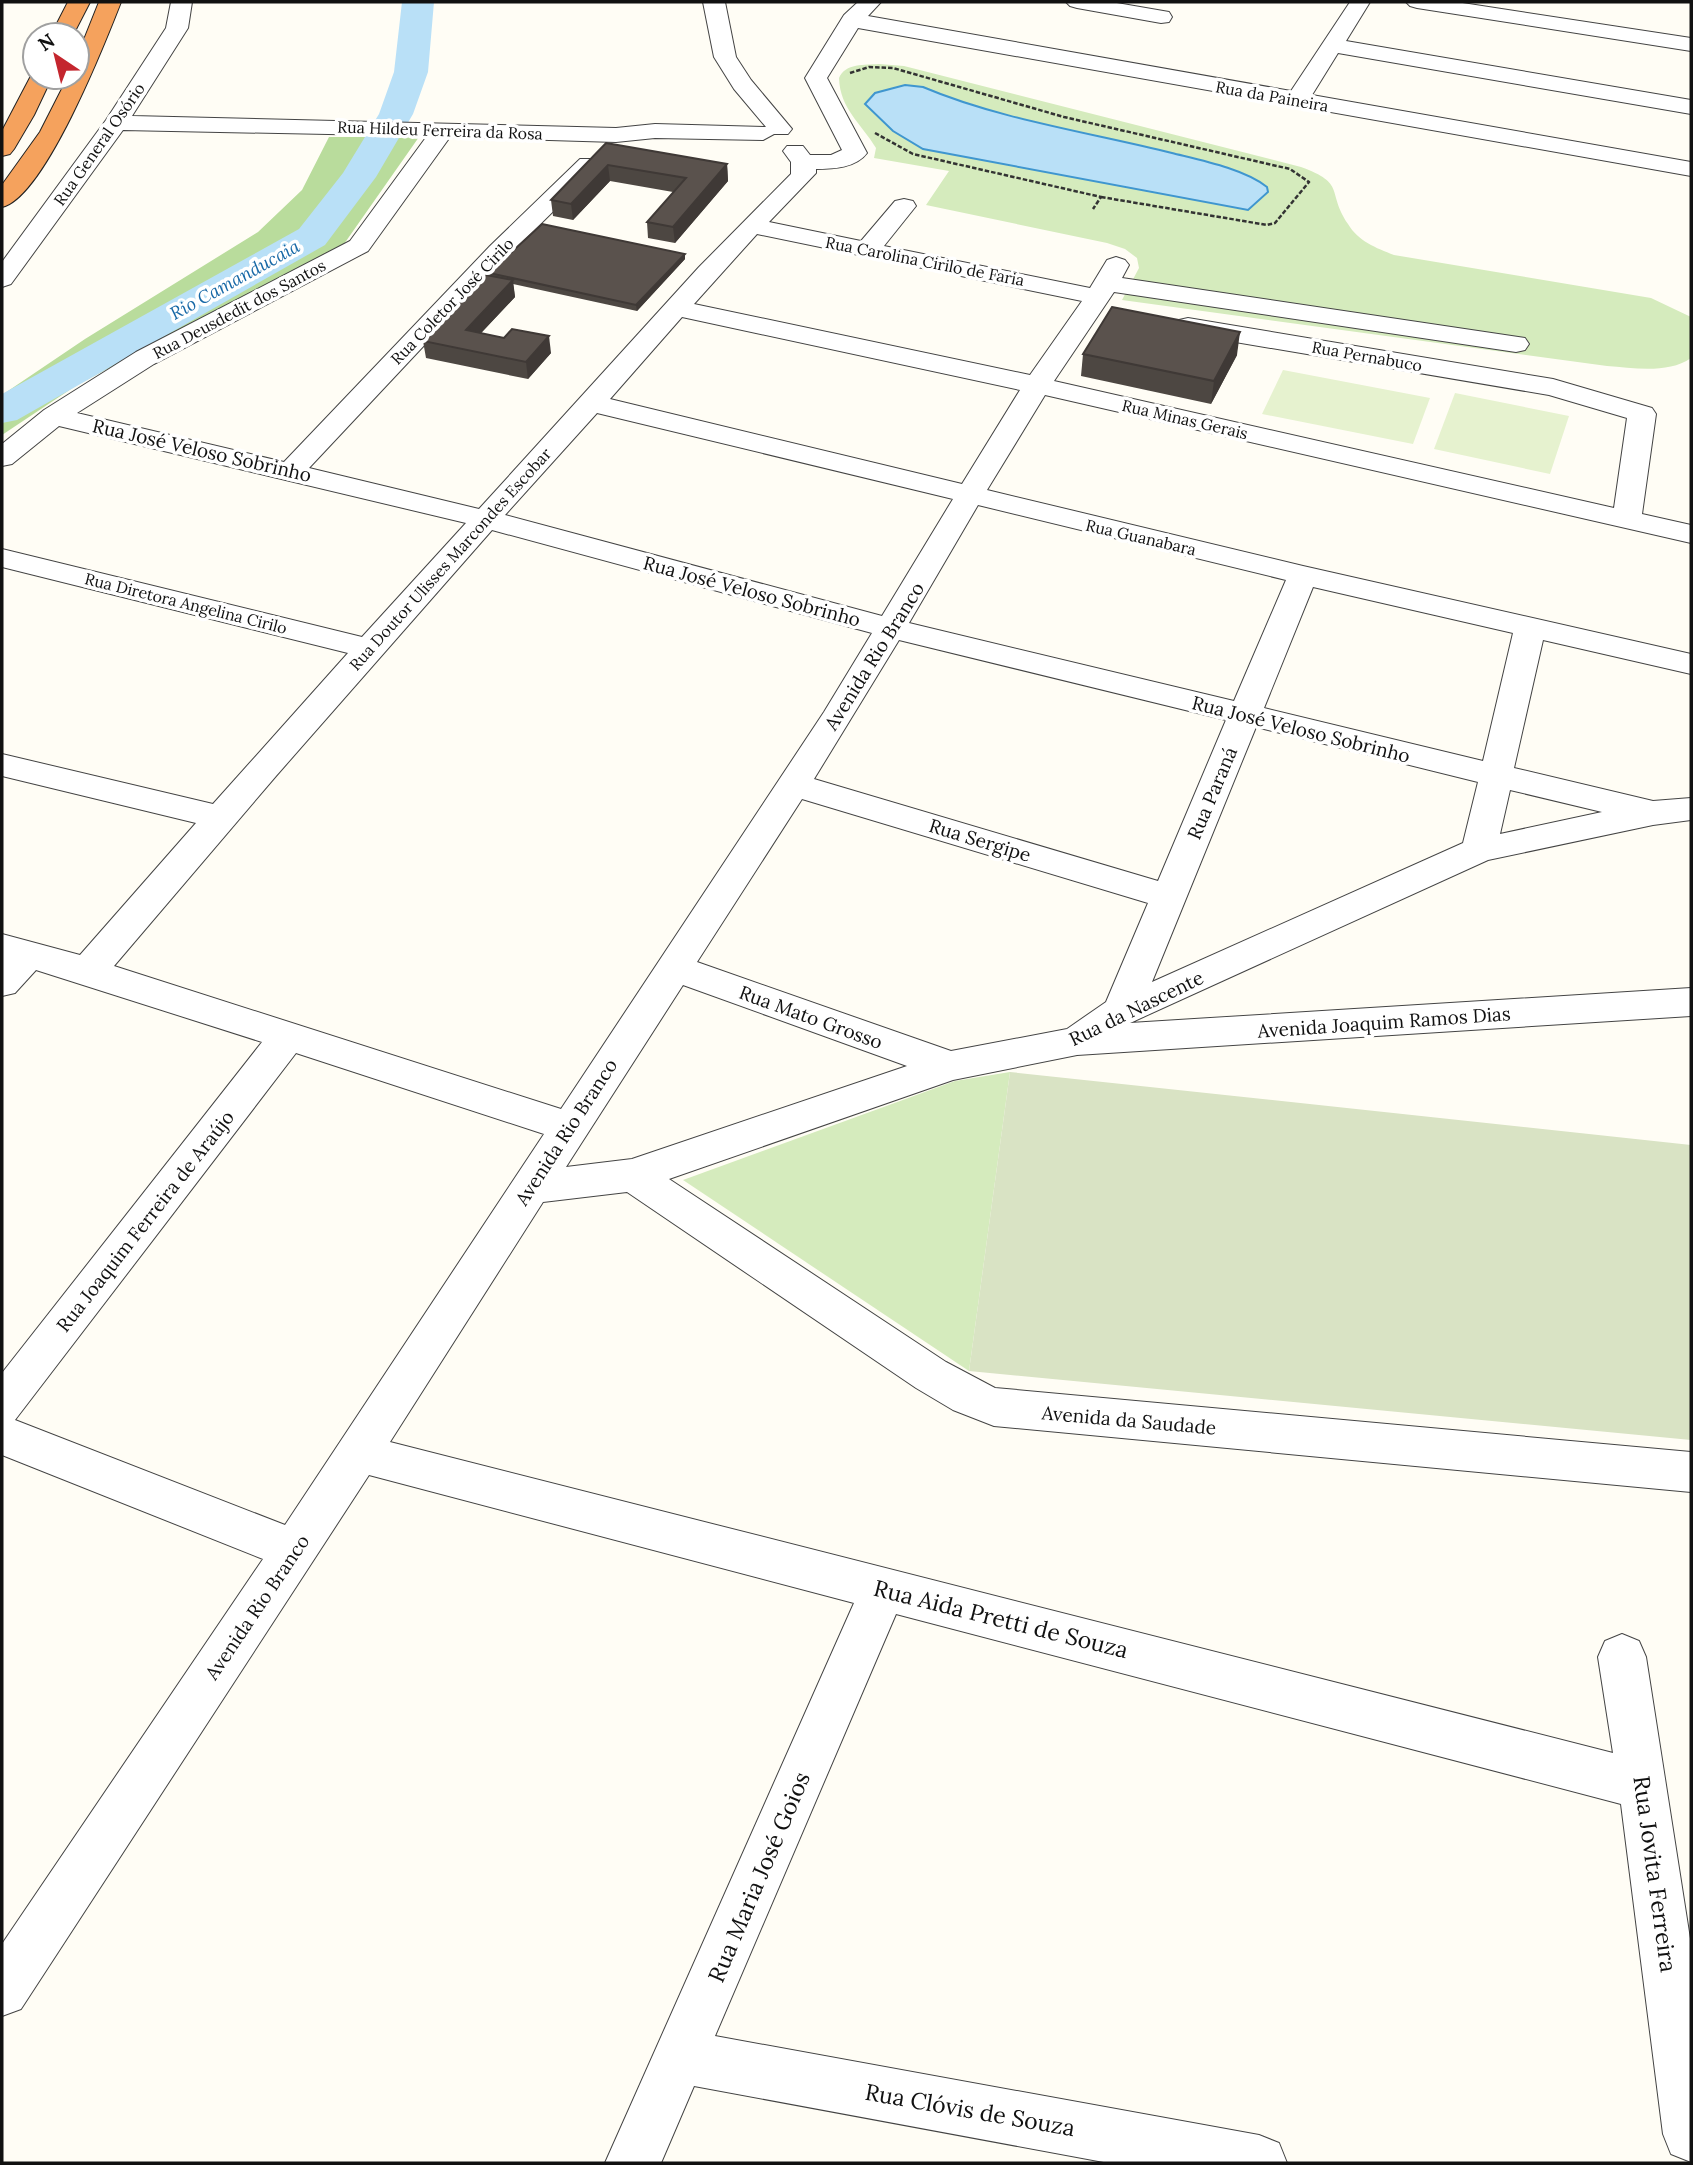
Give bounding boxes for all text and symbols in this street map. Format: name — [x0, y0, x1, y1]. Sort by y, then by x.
north arrow — [21, 21, 91, 91]
text: N — [33, 28, 59, 56]
street label: Rua da Paineira — [1214, 76, 1330, 116]
street label: Rua General Osório — [49, 79, 149, 209]
street label: Rua Hildeu Ferreira da Rosa — [337, 116, 543, 144]
street label: Rua Carolina Cirilo de Faria — [824, 232, 1026, 290]
street label: Rua Coletor José Cirilo — [386, 233, 518, 369]
water label: Rio Camanducaia — [166, 234, 304, 325]
street label: Rua Deusdedit dos Santos — [149, 255, 329, 363]
street label: Rua Pernabuco — [1310, 336, 1424, 376]
street label: Rua Minas Gerais — [1120, 395, 1250, 443]
street label: Rua José Veloso Sobrinho — [90, 413, 314, 487]
street label: Rua Doutor Ulisses Marcondes Escobar — [345, 444, 555, 674]
street label: Rua Guanabara — [1084, 515, 1198, 559]
street label: Rua José Veloso Sobrinho — [641, 550, 863, 632]
street label: Rua Diretora Angelina Cirilo — [83, 568, 289, 638]
street label: Avenida Rio Branco — [818, 578, 929, 735]
street label: Rua José Veloso Sobrinho — [1189, 690, 1413, 768]
street label: Rua Paraná — [1182, 743, 1242, 843]
street label: Rua Sergipe — [926, 813, 1034, 867]
street label: Rua da Nascente — [1065, 965, 1207, 1051]
street label: Rua Mato Grosso — [736, 980, 886, 1054]
street label: Avenida Joaquim Ramos Dias — [1256, 1001, 1511, 1043]
street label: Avenida Rio Branco — [509, 1054, 622, 1211]
street label: Rua Joaquim Ferreira de Araújo — [51, 1105, 239, 1337]
street label: Avenida da Saudade — [1040, 1400, 1217, 1440]
street label: Avenida Rio Branco — [199, 1530, 314, 1685]
street label: Rua Aida Pretti de Souza — [871, 1573, 1132, 1664]
street label: Rua Maria José Goios — [701, 1767, 816, 1987]
street label: Rua Jovita Ferreira — [1627, 1774, 1684, 1974]
street label: Rua Clóvis de Souza — [863, 2077, 1077, 2142]

